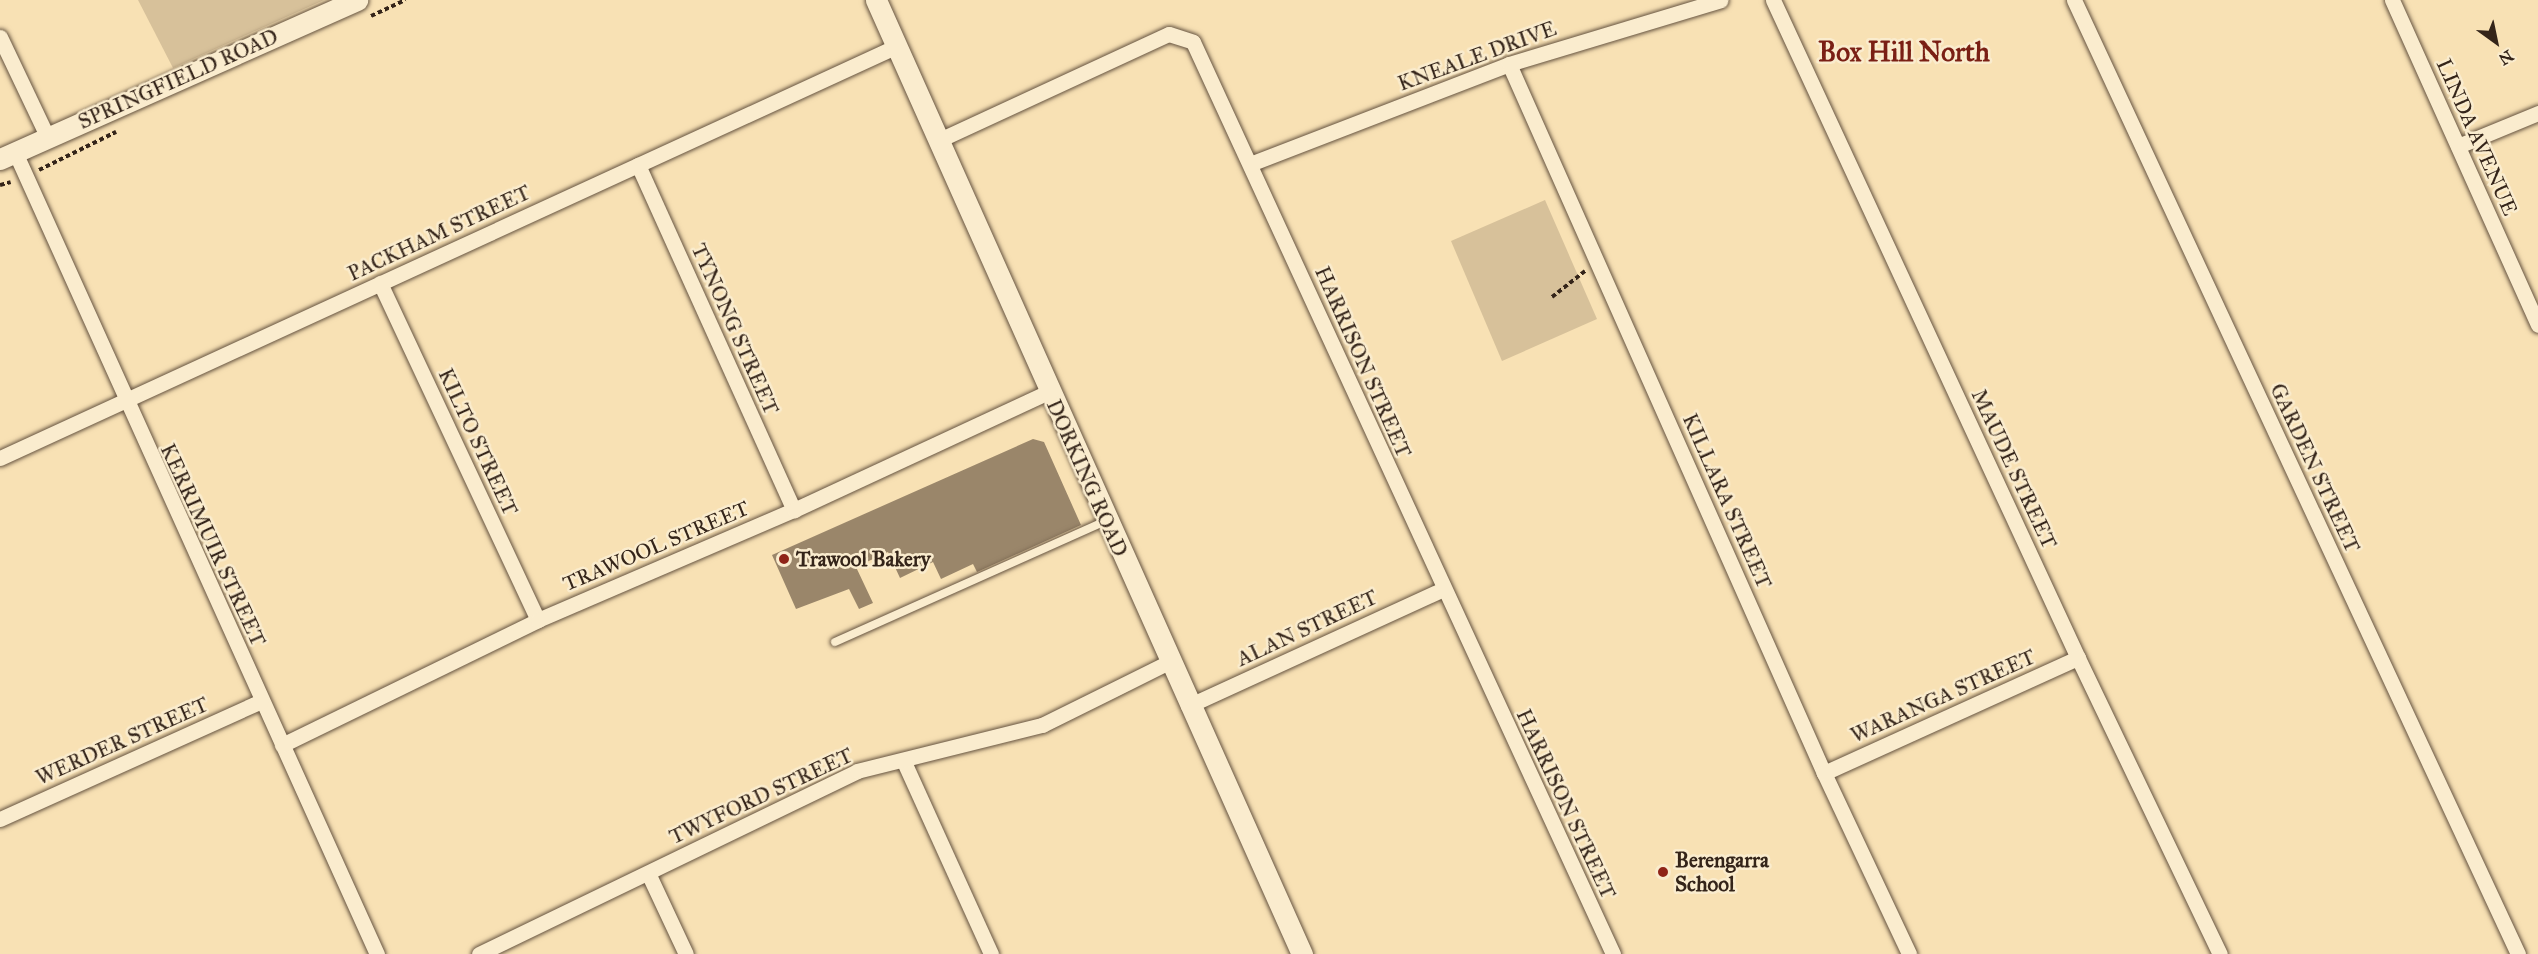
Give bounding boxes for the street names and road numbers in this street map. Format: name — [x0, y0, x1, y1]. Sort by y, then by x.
street label: KNEALE DRIVE — [1394, 16, 1560, 96]
street label: SPRINGFIELD ROAD — [74, 24, 282, 134]
street label: LINDA AVENUE — [2431, 55, 2523, 219]
street label: PACKHAM STREET — [344, 180, 534, 286]
street label: TYNONG STREET — [686, 240, 784, 418]
street label: HARRISON STREET — [1309, 262, 1417, 462]
street label: KILTO STREET — [433, 364, 523, 520]
street label: GARDEN STREET — [2265, 379, 2365, 557]
street label: MAUDE STREET — [1966, 385, 2062, 553]
street label: DORKING ROAD — [1041, 396, 1133, 560]
street label: KILLARA STREET — [1677, 410, 1777, 592]
street label: KERRIMUIR STREET — [155, 440, 271, 650]
street label: TRAWOOL STREET — [559, 495, 753, 597]
street label: ALAN STREET — [1233, 584, 1381, 672]
street label: WARANGA STREET — [1847, 644, 2039, 748]
street label: WERDER STREET — [32, 692, 212, 790]
street label: HARRISON STREET — [1511, 705, 1621, 903]
street label: TWYFORD STREET — [665, 742, 857, 850]

